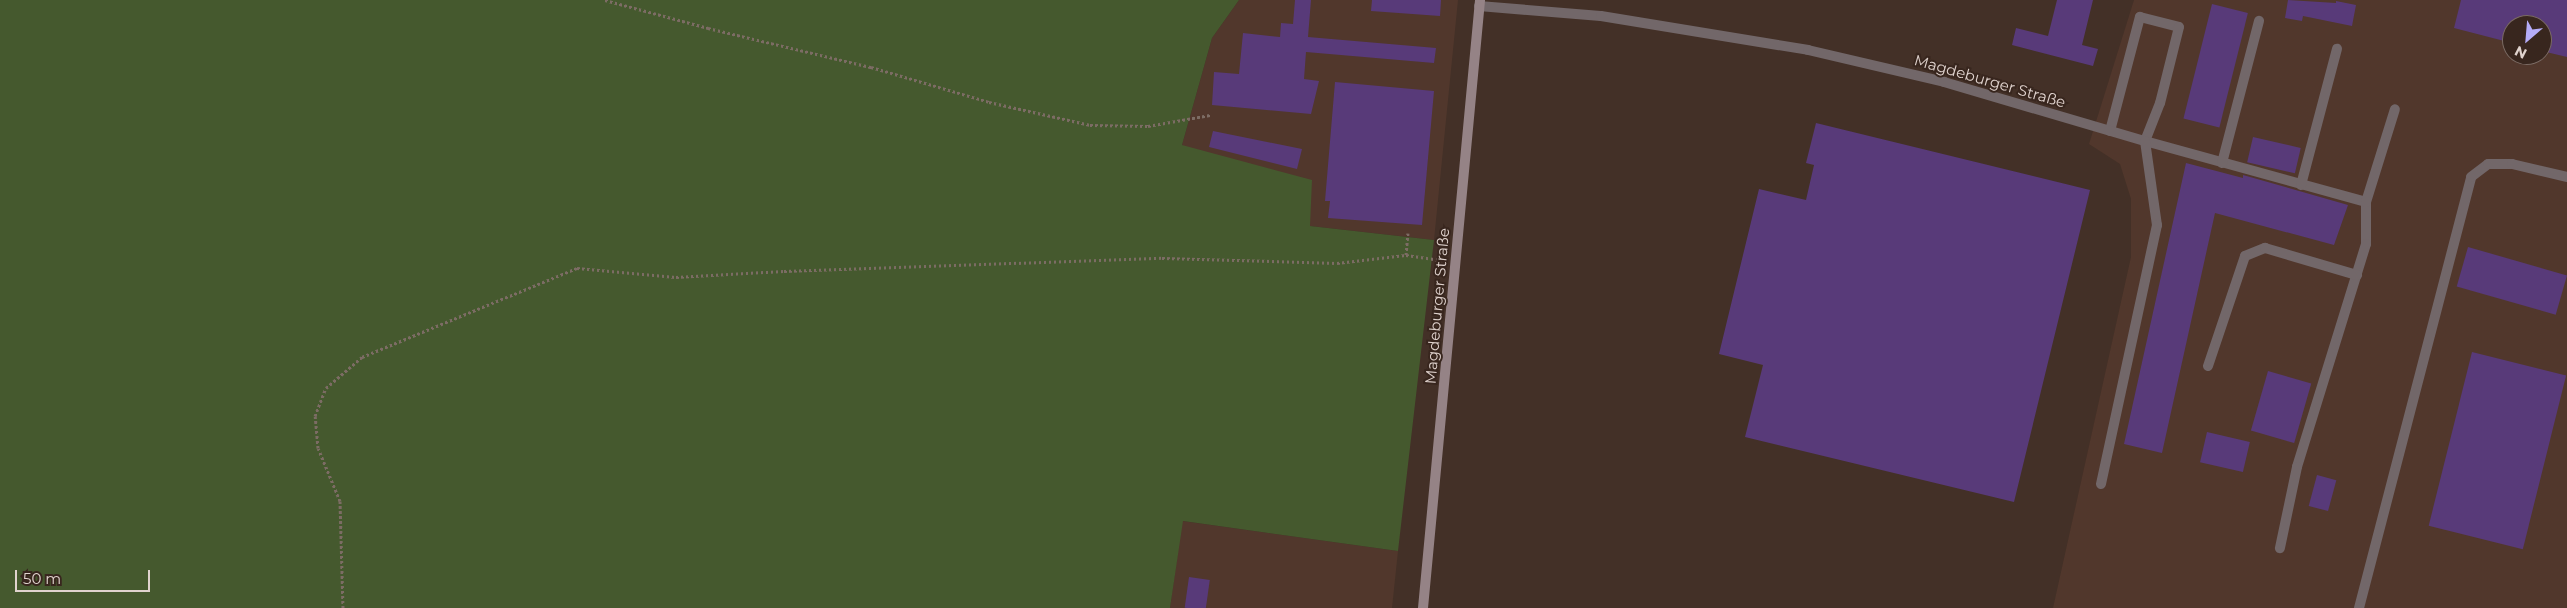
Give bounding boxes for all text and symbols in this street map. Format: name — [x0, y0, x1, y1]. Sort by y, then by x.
north arrow — [2502, 15, 2552, 65]
text: N — [2512, 42, 2530, 63]
street label: Magdeburger Straße — [1912, 51, 2068, 111]
street label: Magdeburger Straße — [1421, 227, 1453, 385]
scale bar — [18, 560, 152, 592]
text: 50 m — [23, 569, 61, 588]

